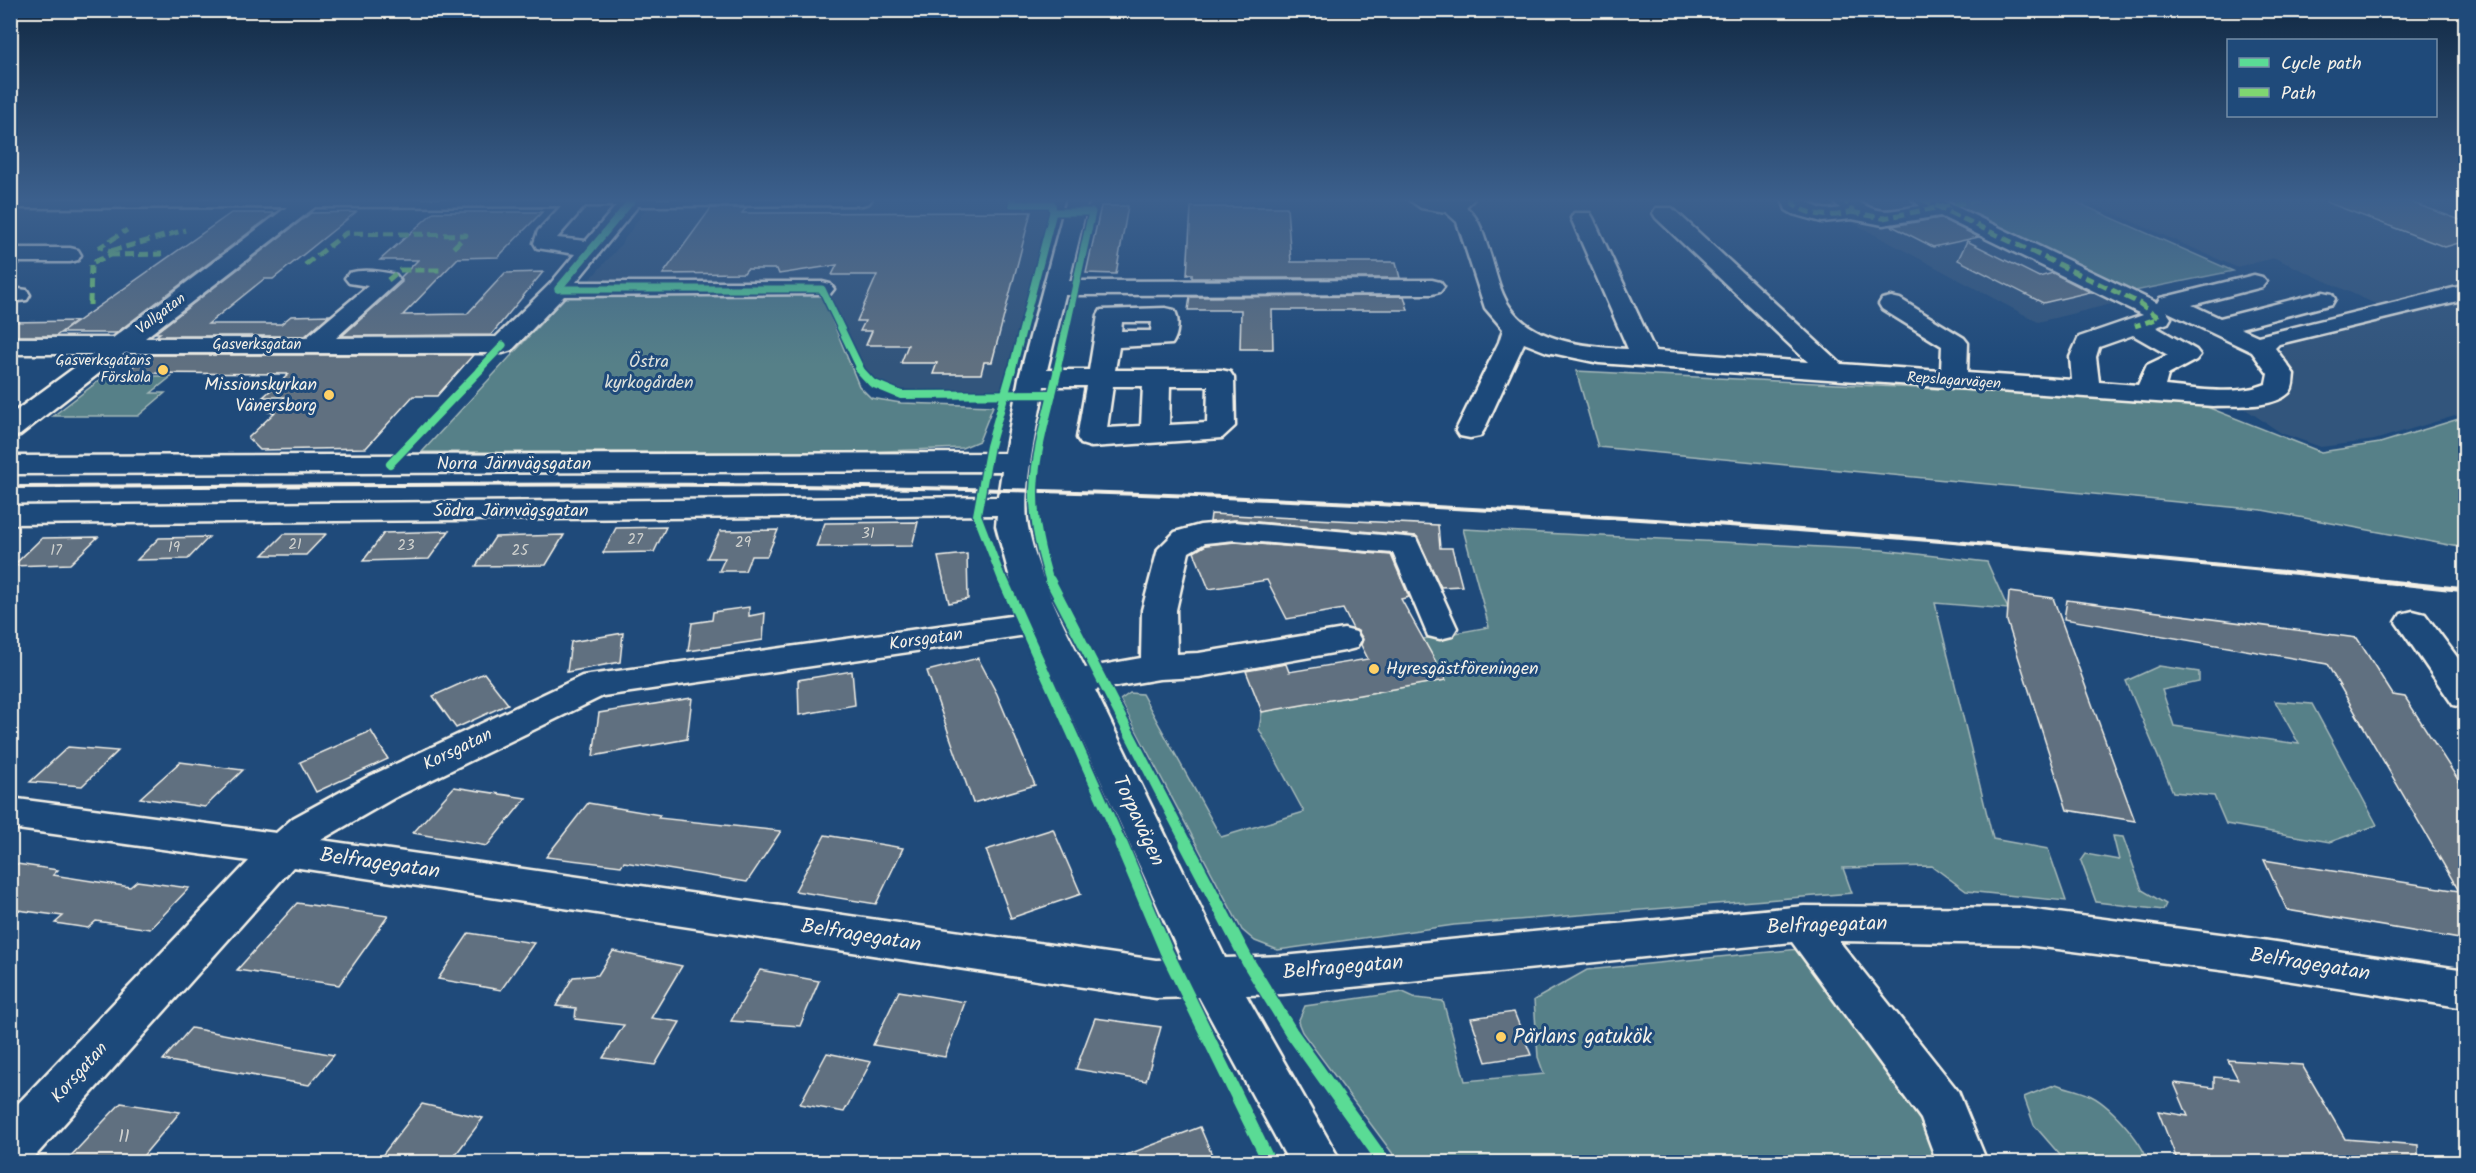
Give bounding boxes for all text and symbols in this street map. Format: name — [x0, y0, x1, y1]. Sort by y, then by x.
legend — [2227, 39, 2437, 117]
text: Cycle path — [2281, 50, 2362, 79]
text: Path — [2281, 80, 2316, 109]
street label: Vallgatan — [131, 287, 191, 341]
street label: Gasverksgatan — [212, 333, 302, 357]
park label: Östra kyrkogården — [604, 348, 694, 398]
place label: Gasverksgatans Förskola — [56, 349, 152, 390]
marker: Gasverksgatans Förskola — [156, 363, 170, 377]
street label: Repslagarvägen — [1906, 366, 2002, 396]
place label: Missionskyrkan Vänersborg — [204, 371, 317, 421]
marker: Missionskyrkan Vänersborg — [322, 388, 336, 402]
street label: Norra Järnvägsgatan — [437, 450, 591, 479]
street label: Södra Järnvägsgatan — [433, 497, 589, 526]
house number: 31 — [861, 522, 875, 546]
house number: 27 — [627, 528, 644, 552]
house number: 29 — [735, 531, 752, 555]
house number: 21 — [288, 533, 302, 557]
house number: 23 — [397, 534, 415, 558]
house number: 19 — [168, 536, 181, 560]
house number: 17 — [50, 539, 63, 563]
house number: 25 — [512, 539, 529, 563]
street label: Korsgatan — [887, 620, 965, 660]
place label: Hyresgästföreningen — [1386, 655, 1539, 684]
marker: Hyresgästföreningen — [1367, 662, 1381, 676]
street label: Korsgatan — [418, 721, 498, 779]
street label: Torpavägen — [1103, 770, 1173, 872]
street label: Belfragegatan — [318, 839, 442, 889]
street label: Belfragegatan — [1766, 907, 1888, 945]
street label: Belfragegatan — [799, 910, 923, 962]
street label: Belfragegatan — [2248, 939, 2372, 991]
street label: Belfragegatan — [1281, 946, 1405, 990]
place label: Pärlans gatukök — [1513, 1021, 1652, 1054]
marker: Pärlans gatukök — [1494, 1030, 1508, 1044]
street label: Korsgatan — [44, 1036, 116, 1110]
house number: 11 — [118, 1123, 130, 1152]

